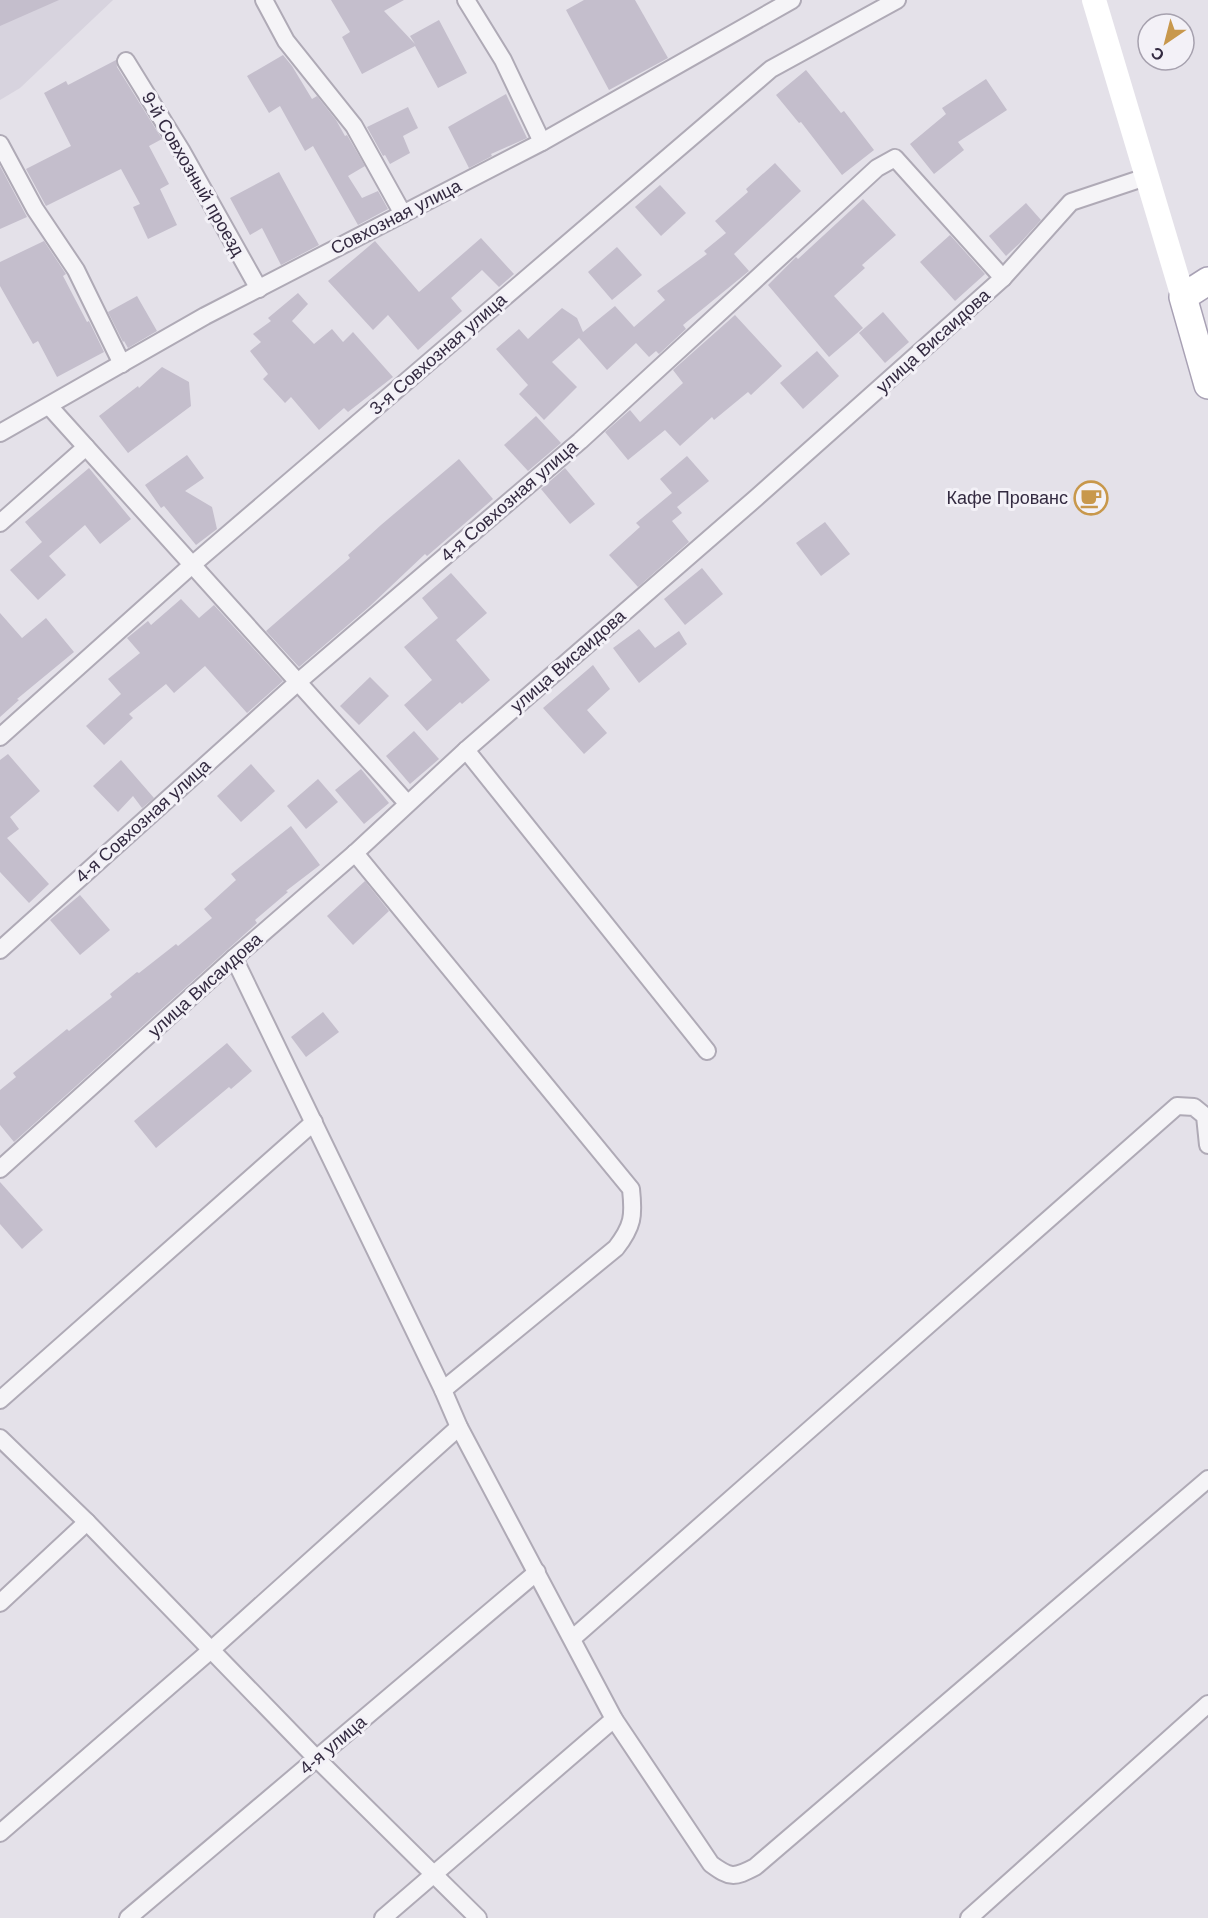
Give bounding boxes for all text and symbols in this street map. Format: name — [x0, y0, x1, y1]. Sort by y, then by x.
north arrow — [1136, 12, 1196, 72]
text: С — [1148, 43, 1167, 64]
street label: 9-й Совхозный проезд — [138, 88, 248, 260]
street label: Совхозная улица — [327, 175, 465, 259]
street label: улица Висаидова — [872, 284, 994, 397]
street label: 3-я Совхозная улица — [366, 289, 511, 419]
street label: 4-я Совхозная улица — [437, 436, 582, 566]
cafe icon: Кафе Прованс — [1073, 480, 1109, 516]
place label: Кафе Прованс — [946, 488, 1068, 508]
street label: улица Висаидова — [507, 605, 630, 716]
street label: 4-я Совхозная улица — [72, 755, 215, 887]
street label: улица Висаидова — [144, 928, 266, 1041]
street label: 4-я улица — [296, 1711, 371, 1778]

